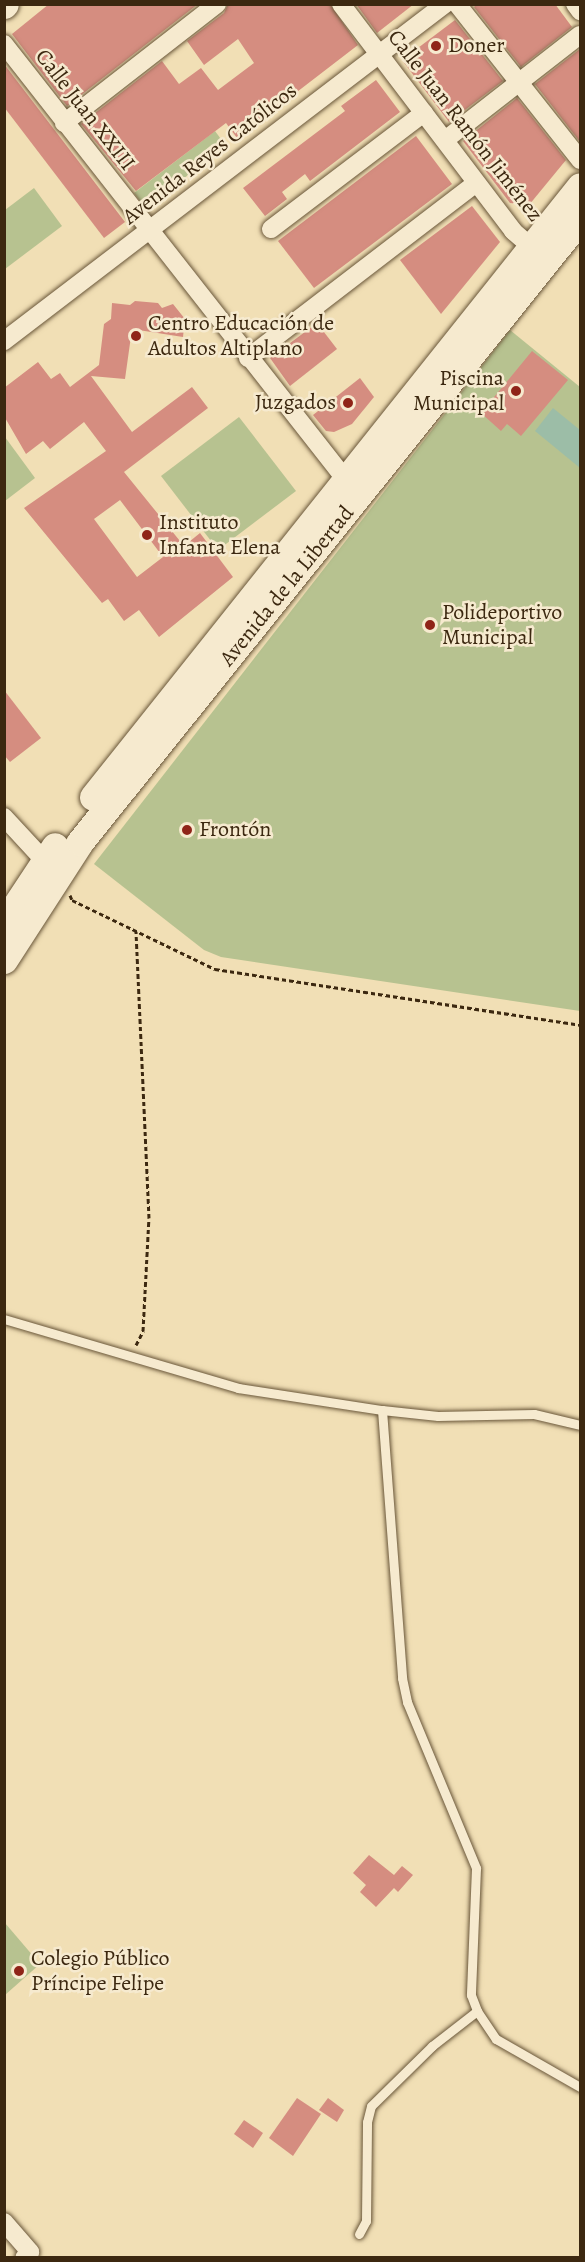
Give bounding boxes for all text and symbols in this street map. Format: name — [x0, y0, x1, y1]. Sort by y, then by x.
street label: Calle Juan Ramón Jiménez — [382, 25, 548, 227]
place label: Doner — [448, 33, 505, 59]
marker: Doner — [429, 39, 443, 53]
street label: Calle Juan XXIII — [29, 44, 141, 176]
street label: Avenida Reyes Católicos — [117, 78, 303, 230]
place label: Centro Educación de Adultos Altiplano — [148, 310, 334, 362]
marker: Centro Educación de Adultos Altiplano — [129, 329, 143, 343]
place label: Piscina Municipal — [413, 365, 504, 416]
marker: Piscina Municipal — [509, 384, 523, 398]
place label: Juzgados — [255, 390, 336, 416]
marker: Juzgados — [341, 396, 355, 410]
street label: Avenida de la Libertad — [214, 501, 360, 671]
place label: Instituto Infanta Elena — [159, 509, 281, 560]
marker: Instituto Infanta Elena — [140, 528, 154, 542]
place label: Polideportivo Municipal — [442, 599, 562, 650]
marker: Polideportivo Municipal — [423, 618, 437, 632]
place label: Frontón — [199, 817, 271, 843]
marker: Frontón — [180, 823, 194, 837]
place label: Colegio Público Príncipe Felipe — [31, 1945, 170, 1996]
marker: Colegio Público Príncipe Felipe — [12, 1964, 26, 1978]

